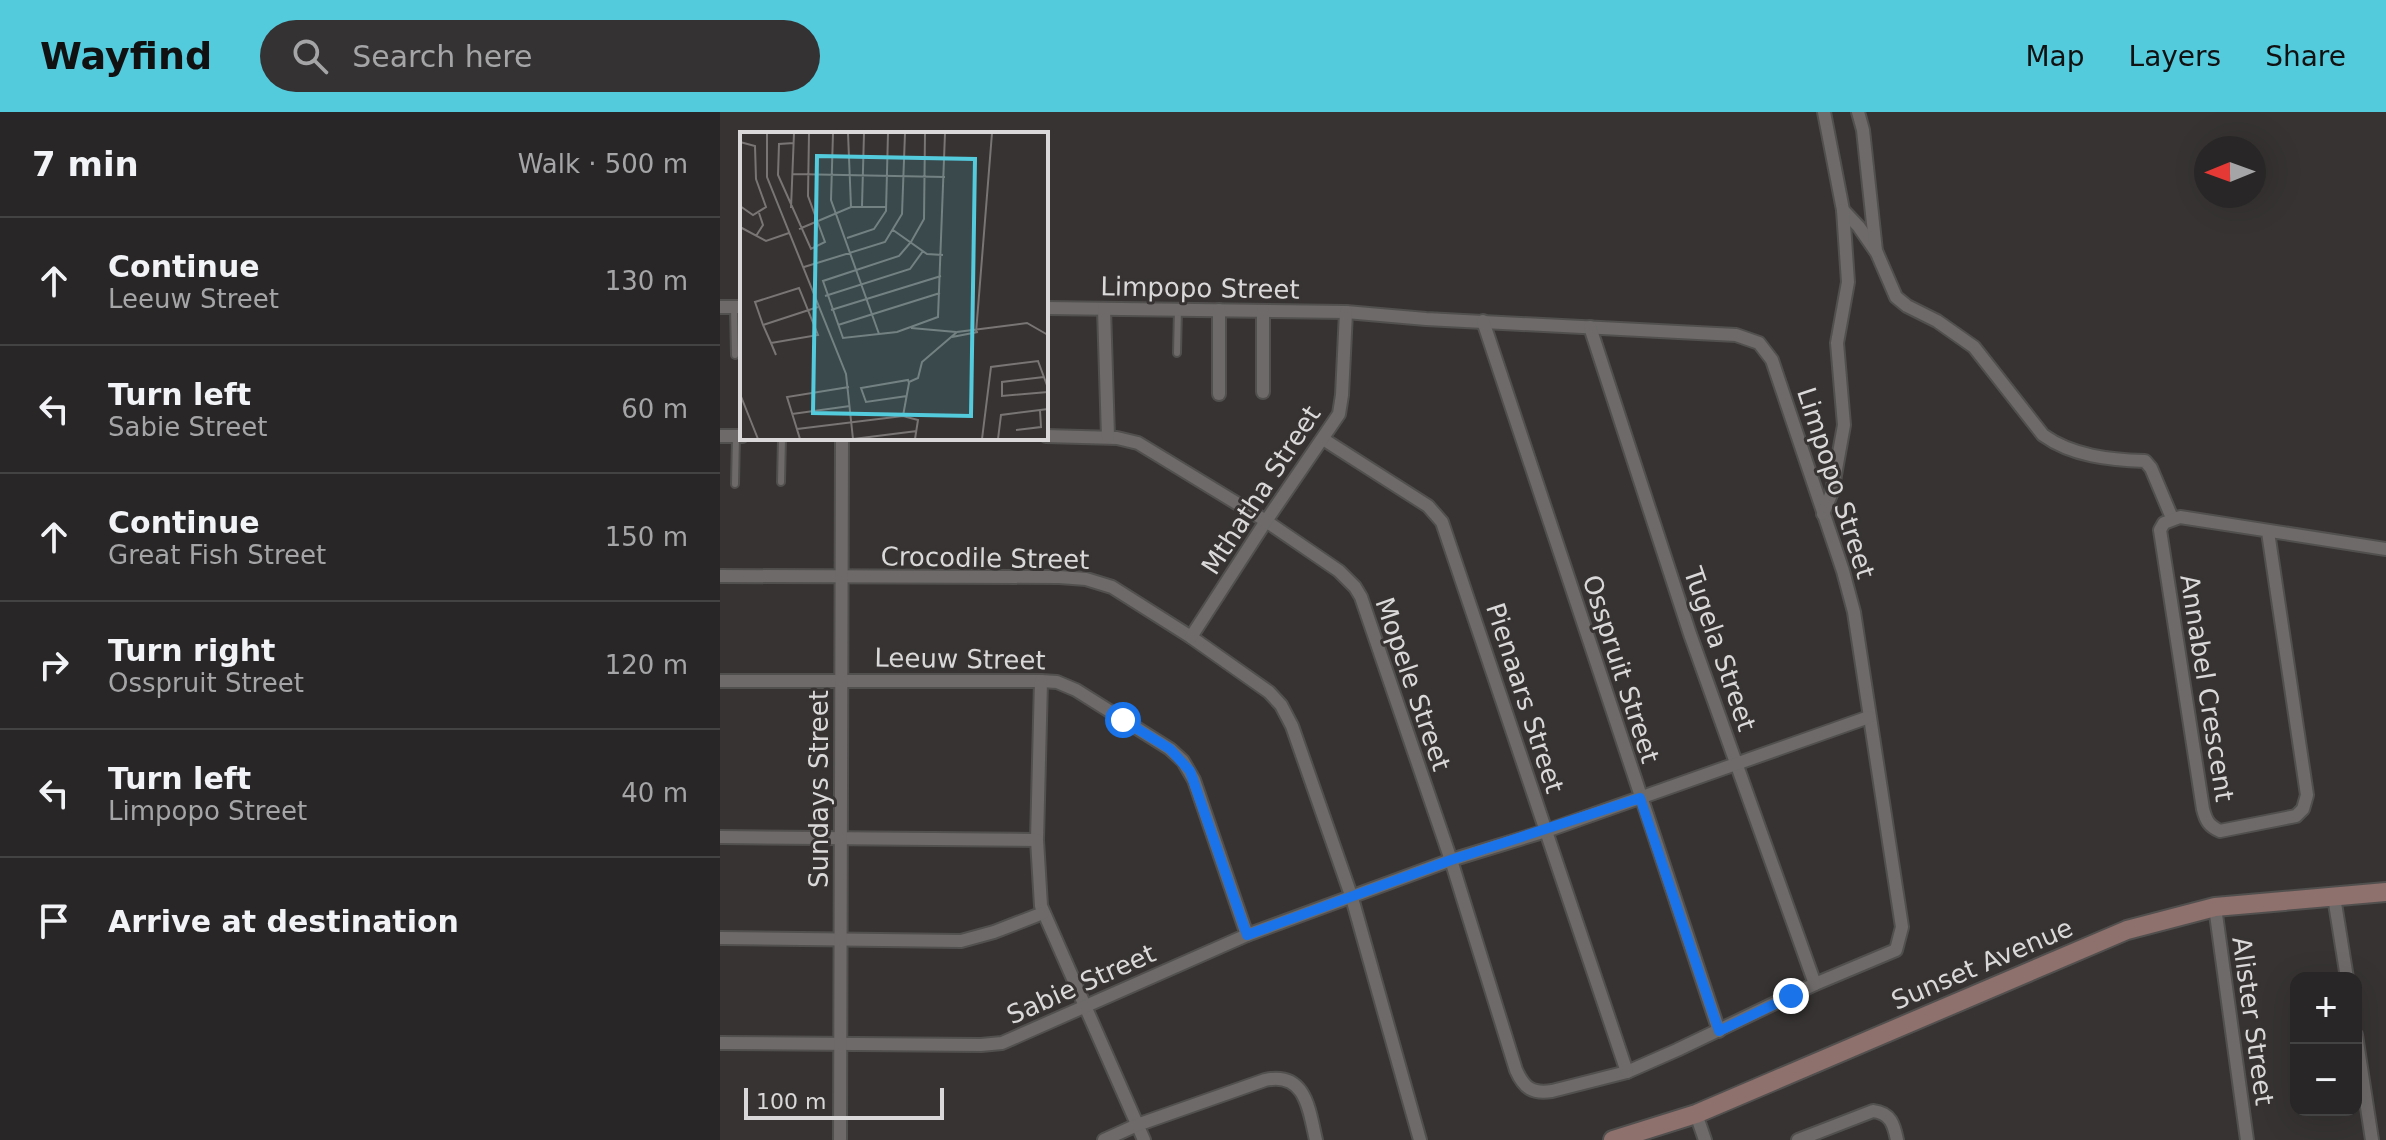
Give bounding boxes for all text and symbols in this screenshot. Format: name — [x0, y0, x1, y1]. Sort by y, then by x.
search box — [260, 20, 820, 92]
text: Wayfind — [40, 34, 212, 78]
icon: search — [288, 34, 332, 78]
text: Search here — [352, 39, 532, 74]
text: Map — [2025, 40, 2085, 73]
text: Layers — [2129, 40, 2221, 73]
text: Share — [2265, 40, 2346, 73]
inset map — [740, 132, 1048, 440]
north arrow — [2194, 136, 2266, 208]
text: 7 min — [32, 144, 139, 184]
text: Walk · 500 m — [518, 149, 688, 179]
text: Continue — [108, 249, 260, 284]
icon: ahead — [32, 259, 76, 303]
text: 130 m — [605, 266, 688, 296]
street label: Limpopo Street — [1100, 271, 1300, 305]
text: Leeuw Street — [108, 284, 279, 314]
text: Turn left — [108, 377, 251, 412]
street label: Limpopo Street — [1791, 384, 1881, 582]
icon: left — [32, 387, 76, 431]
text: 60 m — [621, 394, 688, 424]
street label: Mthatha Street — [1195, 400, 1327, 580]
text: Sabie Street — [108, 412, 267, 442]
text: Continue — [108, 505, 260, 540]
icon: ahead — [32, 515, 76, 559]
text: 150 m — [605, 522, 688, 552]
text: Great Fish Street — [108, 540, 326, 570]
street label: Crocodile Street — [880, 541, 1090, 575]
street label: Tugela Street — [1678, 562, 1762, 735]
street label: Osspruit Street — [1576, 571, 1666, 767]
street label: Annabel Crescent — [2174, 572, 2240, 804]
street label: Mopele Street — [1369, 593, 1457, 775]
street label: Pienaars Street — [1480, 599, 1570, 797]
text: Turn right — [108, 633, 275, 668]
icon: right — [32, 643, 76, 687]
street label: Leeuw Street — [874, 643, 1046, 675]
text: 120 m — [605, 650, 688, 680]
text: Osspruit Street — [108, 668, 304, 698]
street label: Sundays Street — [804, 690, 834, 888]
route start — [1105, 702, 1141, 738]
text: Turn left — [108, 761, 251, 796]
icon: left — [32, 771, 76, 815]
text: 40 m — [621, 778, 688, 808]
text: Limpopo Street — [108, 796, 307, 826]
icon: arrive — [32, 899, 76, 943]
text: Arrive at destination — [108, 904, 459, 939]
street label: Sunset Avenue — [1887, 912, 2077, 1016]
street label: Alister Street — [2226, 935, 2280, 1107]
street label: Sabie Street — [1002, 938, 1160, 1030]
map controls — [2290, 972, 2362, 1116]
button: + — [2290, 972, 2362, 1044]
route end — [1773, 978, 1809, 1014]
button: − — [2290, 1044, 2362, 1116]
scale bar — [744, 1084, 944, 1120]
text: 100 m — [756, 1089, 826, 1114]

